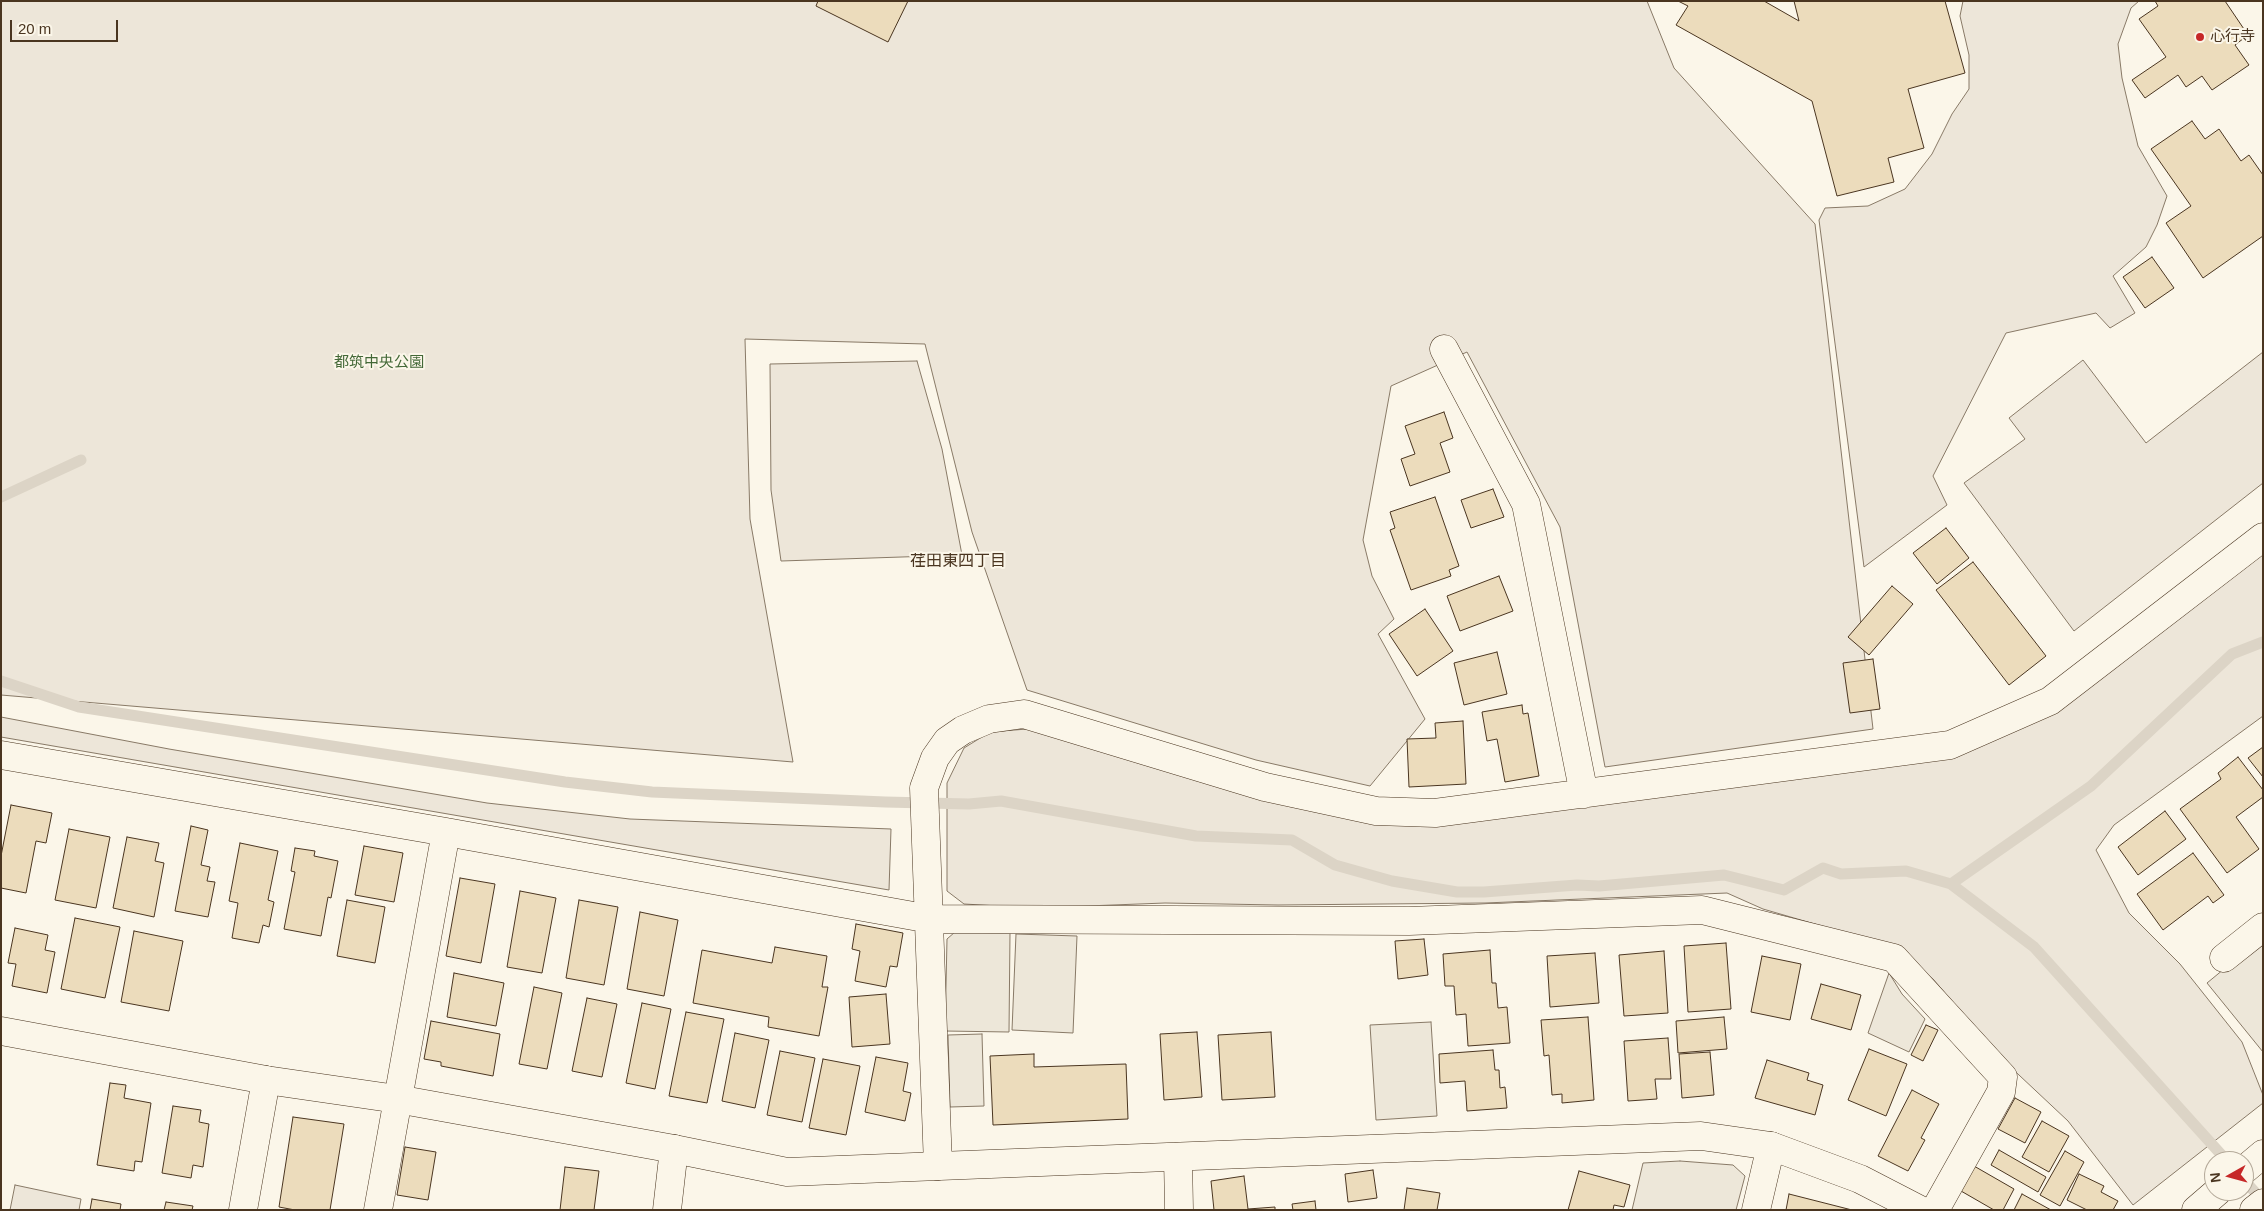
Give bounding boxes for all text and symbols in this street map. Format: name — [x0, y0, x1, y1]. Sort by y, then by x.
scale bar — [12, 10, 120, 42]
text: 20 m — [18, 20, 51, 37]
place label: 心行寺 — [2210, 28, 2255, 46]
marker: 心行寺 — [2194, 31, 2206, 43]
park label: 都筑中央公園 — [334, 354, 424, 372]
district label: 荏田東四丁目 — [910, 552, 1006, 572]
north arrow — [2204, 1151, 2254, 1201]
text: N — [2207, 1172, 2224, 1184]

